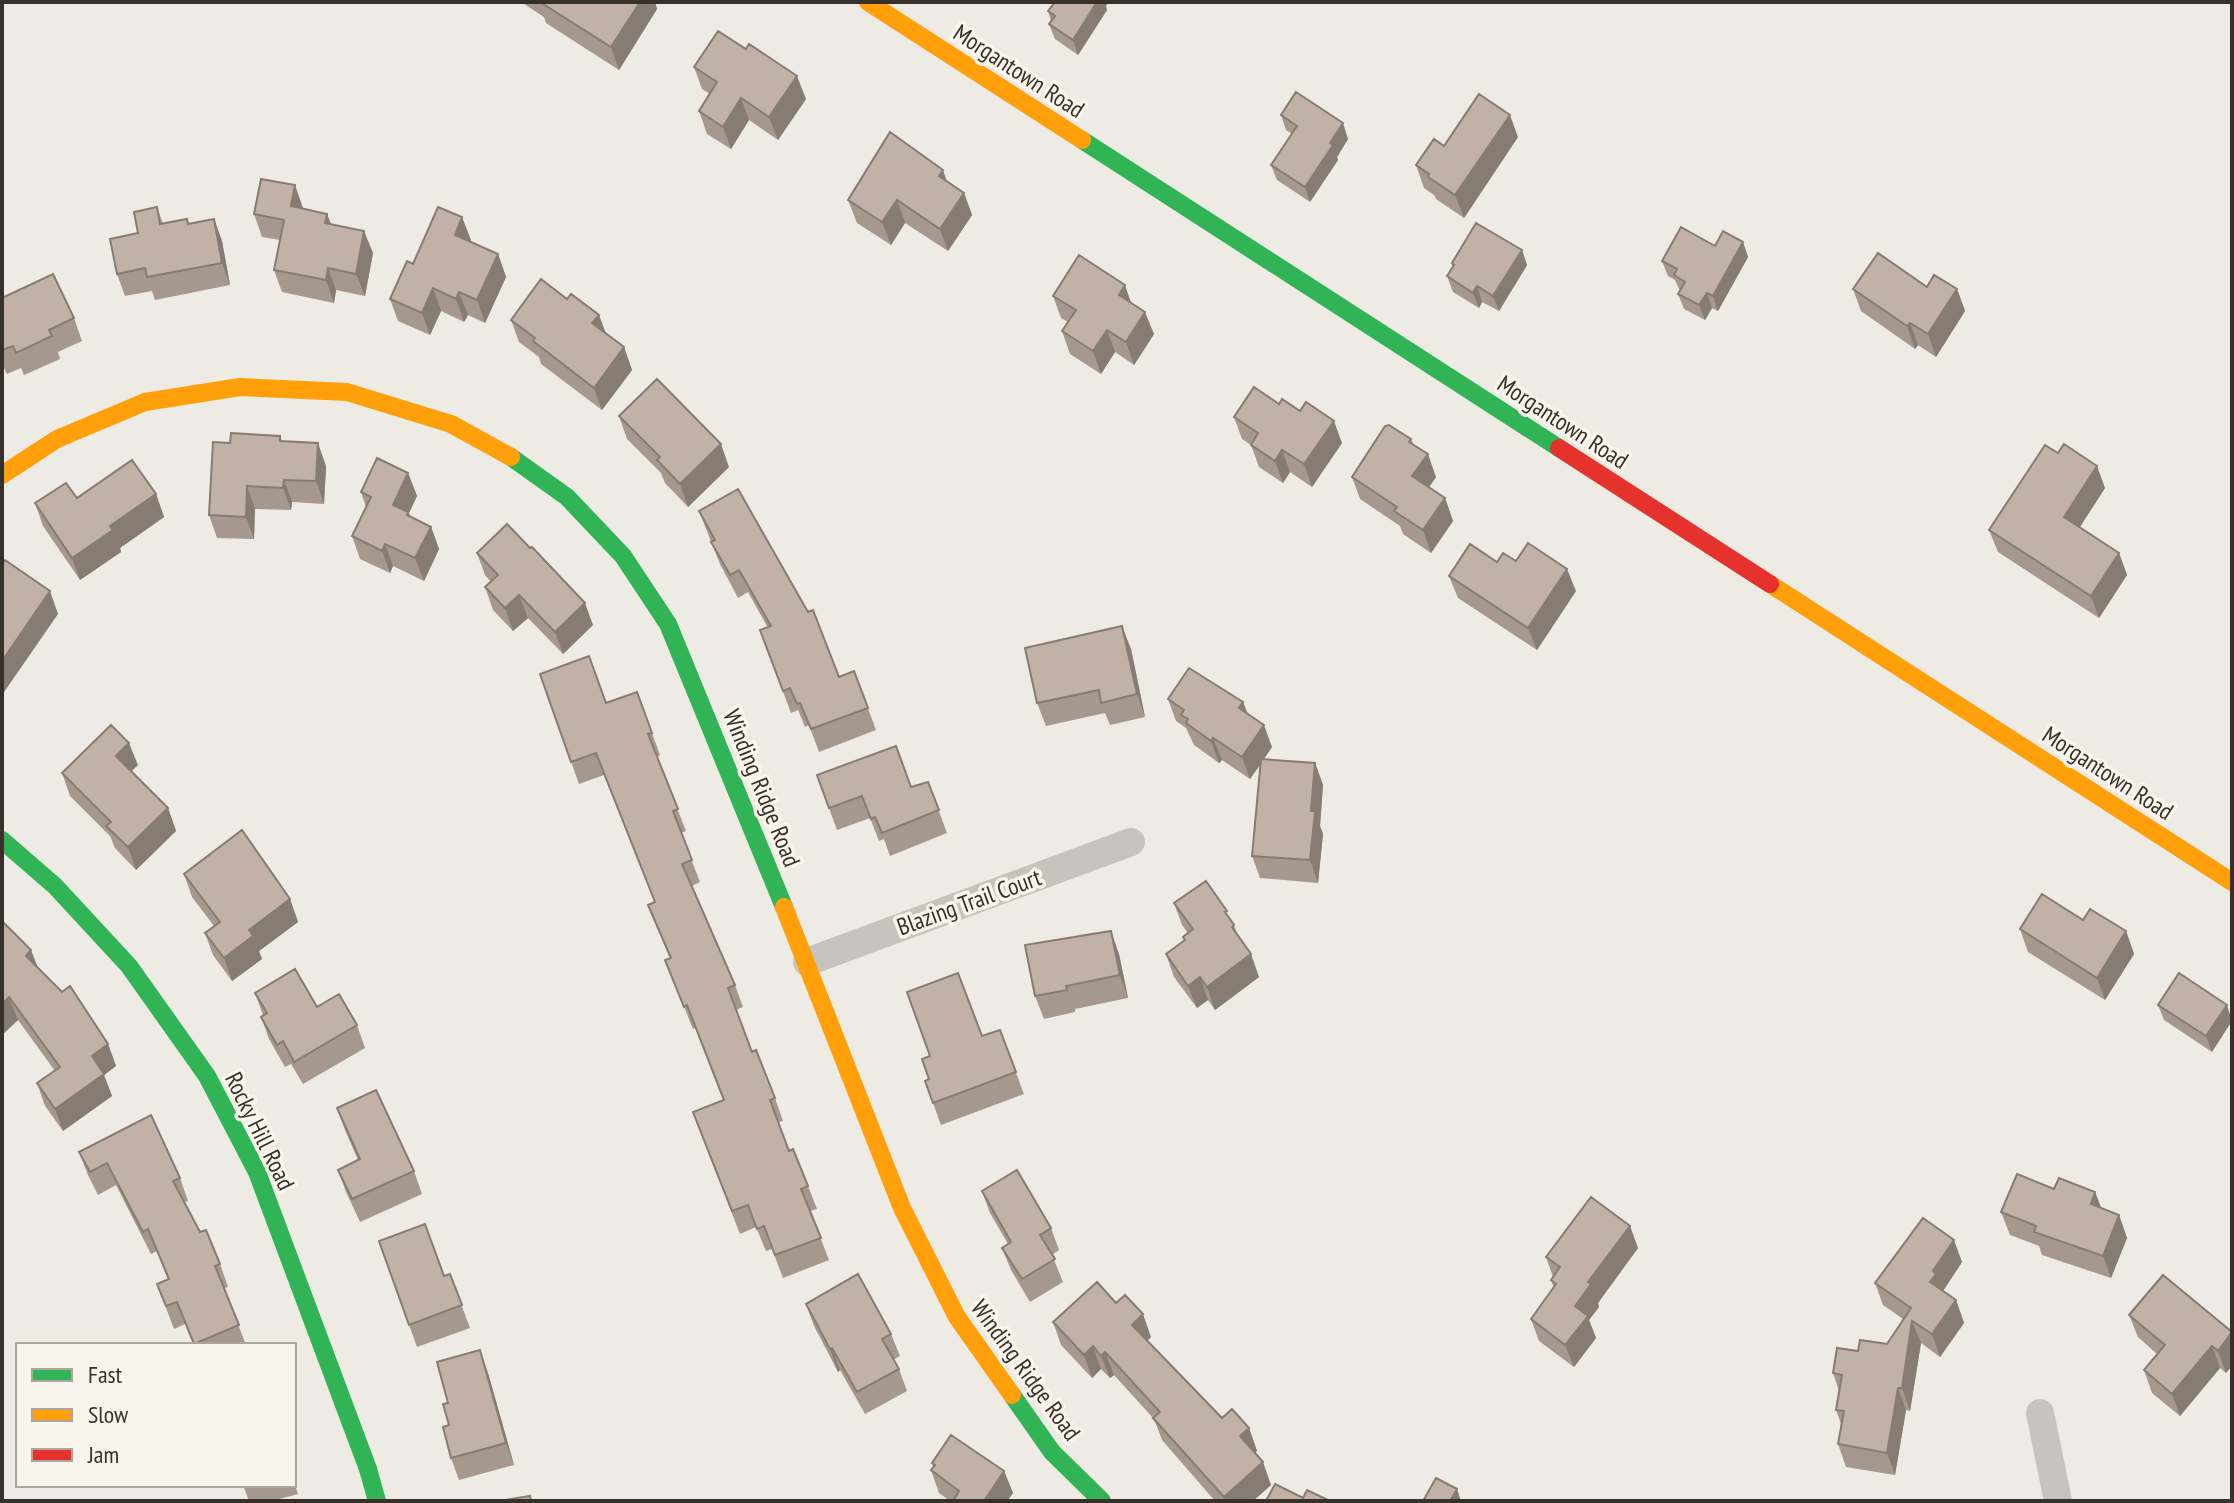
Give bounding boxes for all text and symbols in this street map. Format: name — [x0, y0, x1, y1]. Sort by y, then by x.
street label: Morgantown Road — [948, 17, 1090, 125]
street label: Morgantown Road — [1492, 368, 1634, 476]
street label: Winding Ridge Road — [716, 705, 808, 871]
street label: Morgantown Road — [2037, 719, 2179, 827]
street label: Blazing Trail Court — [893, 861, 1046, 942]
street label: Rocky Hill Road — [218, 1067, 302, 1195]
street label: Winding Ridge Road — [964, 1293, 1088, 1447]
legend — [16, 1343, 296, 1487]
text: Fast — [88, 1359, 123, 1390]
text: Slow — [88, 1399, 129, 1430]
text: Jam — [87, 1439, 119, 1470]

